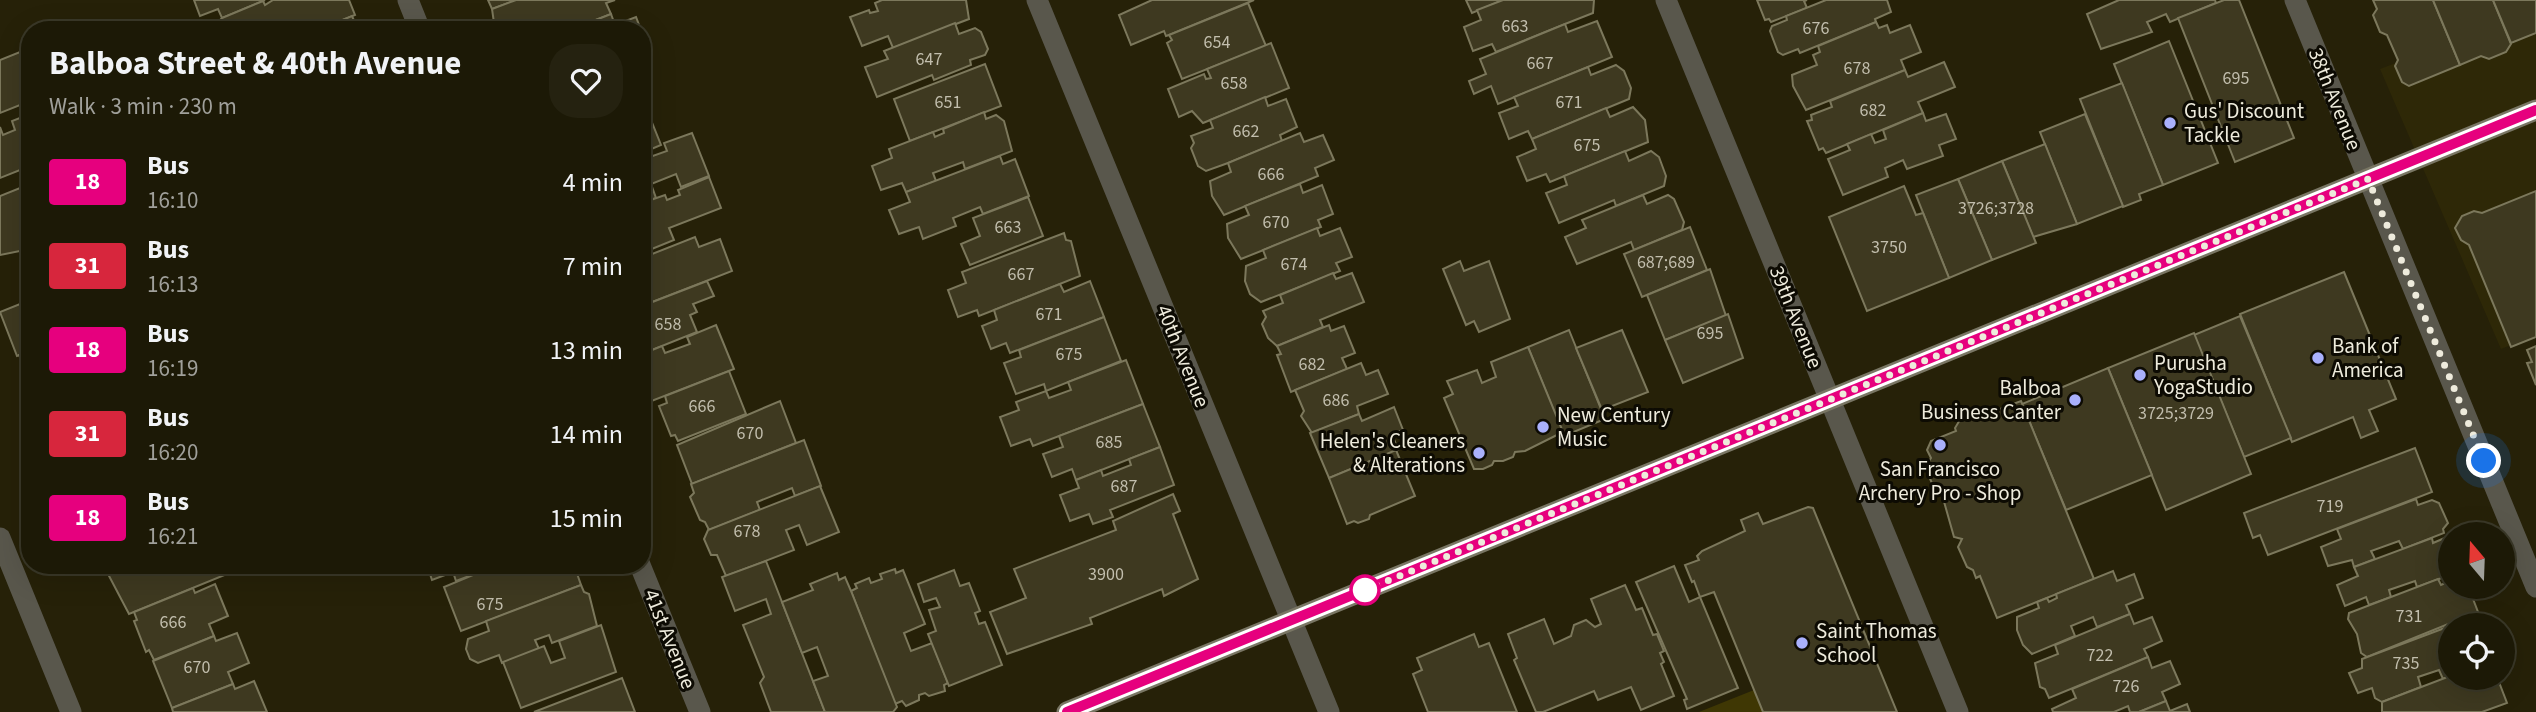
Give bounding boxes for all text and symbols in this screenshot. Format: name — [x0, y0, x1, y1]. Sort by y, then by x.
house number: 663 — [1502, 14, 1528, 39]
house number: 676 — [1803, 16, 1829, 41]
house number: 654 — [1204, 30, 1230, 55]
text: Balboa Street & 40th Avenue — [49, 40, 461, 87]
street label: 38th Avenue — [2301, 43, 2369, 155]
button: heart — [549, 44, 623, 118]
house number: 647 — [916, 47, 942, 72]
house number: 667 — [1527, 51, 1553, 76]
house number: 678 — [1844, 56, 1870, 81]
house number: 695 — [2223, 66, 2249, 91]
house number: 658 — [1221, 71, 1247, 96]
text: Walk · 3 min · 230 m — [49, 90, 237, 123]
house number: 651 — [935, 90, 961, 115]
house number: 671 — [1556, 90, 1582, 115]
place label: Gus' Discount Tackle — [2184, 96, 2304, 150]
house number: 682 — [1860, 98, 1886, 123]
marker: Gus' Discount Tackle — [2162, 115, 2178, 131]
house number: 662 — [1233, 119, 1259, 144]
house number: 675 — [1574, 133, 1600, 158]
text: Bus — [147, 147, 189, 184]
house number: 666 — [1258, 162, 1284, 187]
text: 18 — [75, 164, 100, 199]
text: 4 min — [563, 164, 623, 201]
text: 16:10 — [147, 184, 198, 217]
house number: 3726;3728 — [1958, 196, 2034, 221]
house number: 670 — [1263, 210, 1289, 235]
house number: 663 — [995, 215, 1021, 240]
text: Bus — [147, 231, 189, 268]
house number: 3750 — [1871, 235, 1907, 260]
text: 31 — [75, 248, 100, 283]
text: 7 min — [563, 248, 623, 285]
house number: 687;689 — [1637, 250, 1695, 275]
house number: 674 — [1281, 252, 1307, 277]
street label: 39th Avenue — [1762, 261, 1830, 373]
house number: 667 — [1008, 262, 1034, 287]
text: 16:13 — [147, 268, 198, 301]
street label: 40th Avenue — [1149, 300, 1217, 412]
house number: 671 — [1036, 302, 1062, 327]
house number: 658 — [655, 312, 681, 337]
text: Bus — [147, 315, 189, 352]
house number: 695 — [1697, 321, 1723, 346]
place label: Bank of America — [2332, 331, 2404, 385]
text: 18 — [75, 332, 100, 367]
text: 13 min — [550, 332, 623, 369]
house number: 675 — [1056, 342, 1082, 367]
place label: Purusha YogaStudio — [2153, 348, 2253, 402]
marker: Bank of America — [2310, 350, 2326, 366]
text: 16:19 — [147, 352, 198, 385]
house number: 682 — [1299, 352, 1325, 377]
marker: Purusha YogaStudio — [2132, 367, 2148, 383]
place label: Balboa Business Canter — [1921, 373, 2062, 427]
house number: 686 — [1323, 388, 1349, 413]
marker: Balboa Business Canter — [2067, 392, 2083, 408]
house number: 666 — [689, 394, 715, 419]
text: Bus — [147, 399, 189, 436]
place label: New Century Music — [1557, 400, 1671, 454]
house number: 3725;3729 — [2138, 401, 2214, 426]
text: 31 — [75, 416, 100, 451]
text: 14 min — [550, 416, 623, 453]
marker: New Century Music — [1535, 419, 1551, 435]
house number: 670 — [737, 421, 763, 446]
place label: Helen's Cleaners & Alterations — [1320, 426, 1465, 480]
house number: 685 — [1096, 430, 1122, 455]
text: 16:20 — [147, 436, 198, 469]
marker: San Francisco Archery Pro - Shop — [1932, 437, 1948, 453]
your location — [2466, 443, 2501, 478]
marker: Helen's Cleaners & Alterations — [1471, 445, 1487, 461]
place label: San Francisco Archery Pro - Shop — [1859, 454, 2021, 508]
house number: 687 — [1111, 474, 1137, 499]
text: Bus — [147, 483, 189, 520]
house number: 719 — [2317, 494, 2343, 519]
text: 18 — [75, 500, 100, 535]
text: 15 min — [550, 500, 623, 537]
house number: 678 — [734, 519, 760, 544]
text: 16:21 — [147, 520, 198, 553]
north arrow — [2438, 522, 2515, 598]
map controls — [2438, 522, 2515, 690]
house number: 3900 — [1088, 562, 1124, 587]
unlabelled marker — [1350, 575, 1380, 605]
street label: 41st Avenue — [636, 585, 704, 693]
house number: 675 — [477, 592, 503, 617]
house number: 731 — [2396, 604, 2422, 629]
house number: 666 — [160, 610, 186, 635]
button: locate — [2438, 613, 2515, 690]
place label: Saint Thomas School — [1816, 616, 1937, 670]
marker: Saint Thomas School — [1794, 635, 1810, 651]
house number: 722 — [2087, 643, 2113, 668]
house number: 735 — [2393, 651, 2419, 676]
house number: 670 — [184, 655, 210, 680]
house number: 726 — [2113, 674, 2139, 699]

